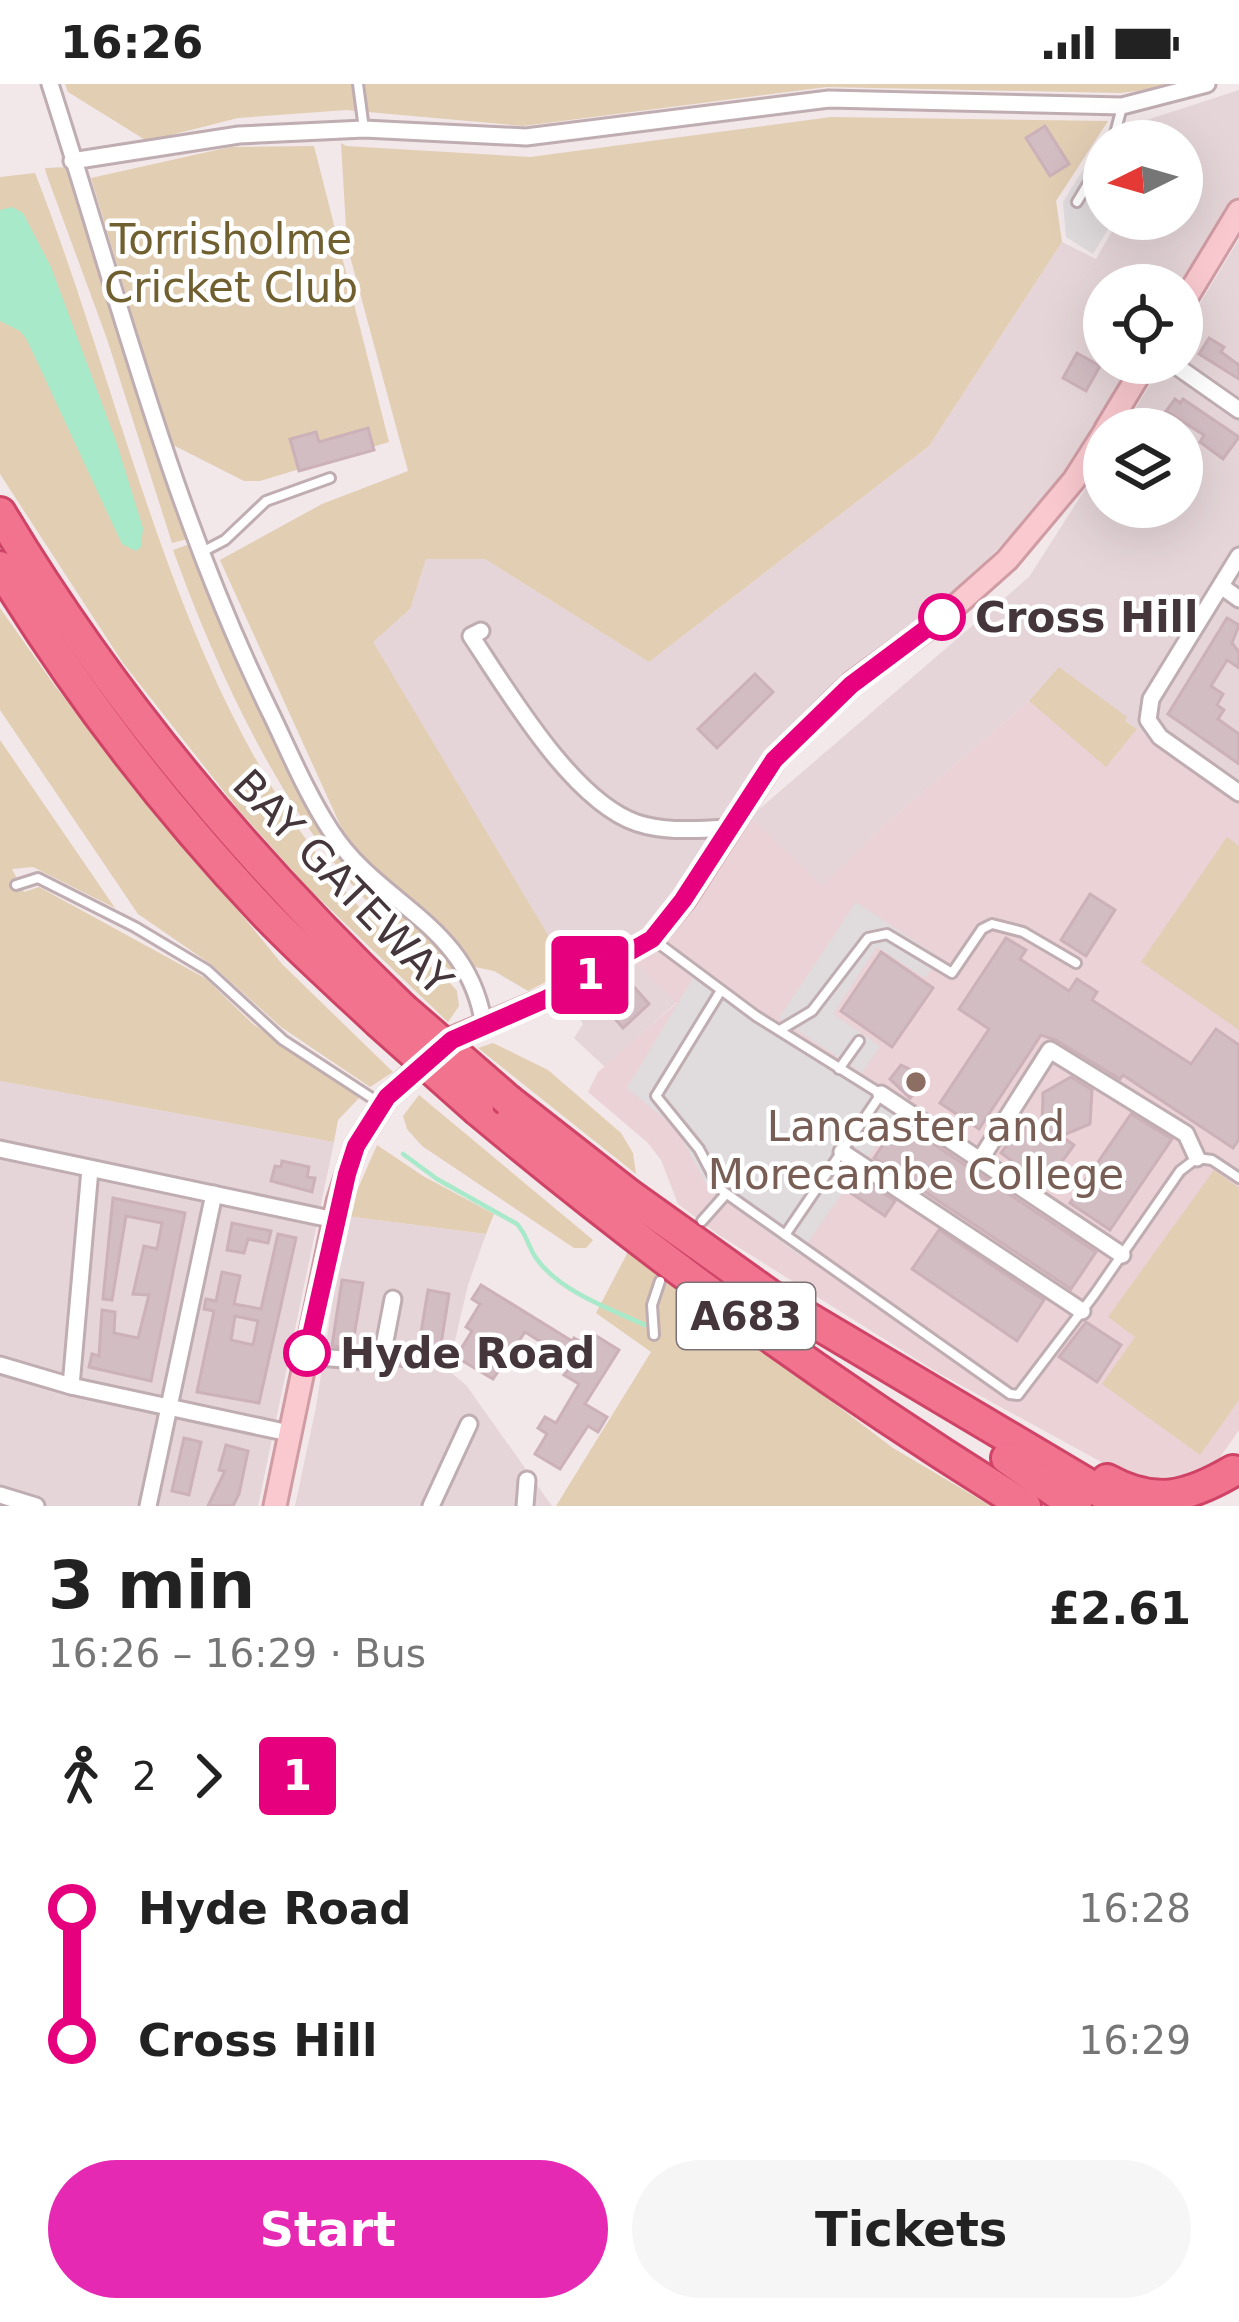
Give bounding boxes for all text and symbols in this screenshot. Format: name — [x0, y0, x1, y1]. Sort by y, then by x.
text: 16:26 — [60, 16, 203, 69]
north arrow — [1083, 120, 1203, 240]
map controls — [1083, 120, 1203, 528]
park label: Torrisholme Cricket Club — [104, 215, 358, 312]
button: locate — [1083, 264, 1203, 384]
button: layers — [1083, 408, 1203, 528]
place label: Cross Hill — [975, 593, 1198, 642]
marker: Cross Hill — [920, 595, 964, 639]
street label: BAY GATEWAY — [223, 760, 463, 1005]
line badge: 1 — [551, 936, 629, 1014]
text: 1 — [575, 950, 605, 999]
marker: Lancaster and Morecambe College — [903, 1069, 929, 1095]
place label: Lancaster and Morecambe College — [708, 1102, 1124, 1199]
road number: A683 — [677, 1283, 815, 1349]
place label: Hyde Road — [340, 1329, 595, 1378]
marker: Hyde Road — [285, 1331, 329, 1375]
text: 3 min — [48, 1547, 255, 1624]
text: £2.61 — [1049, 1582, 1191, 1635]
text: 16:26 – 16:29 · Bus — [48, 1631, 426, 1676]
icon: walk — [48, 1743, 114, 1809]
icon: forward — [175, 1743, 241, 1809]
text: 1 — [283, 1751, 312, 1800]
text: 2 — [132, 1754, 157, 1799]
text: Hyde Road — [138, 1882, 412, 1935]
text: 16:28 — [1079, 1886, 1191, 1931]
text: Cross Hill — [138, 2014, 377, 2067]
text: 16:29 — [1079, 2018, 1191, 2063]
button: Start — [48, 2160, 608, 2298]
button: Tickets — [632, 2160, 1191, 2298]

